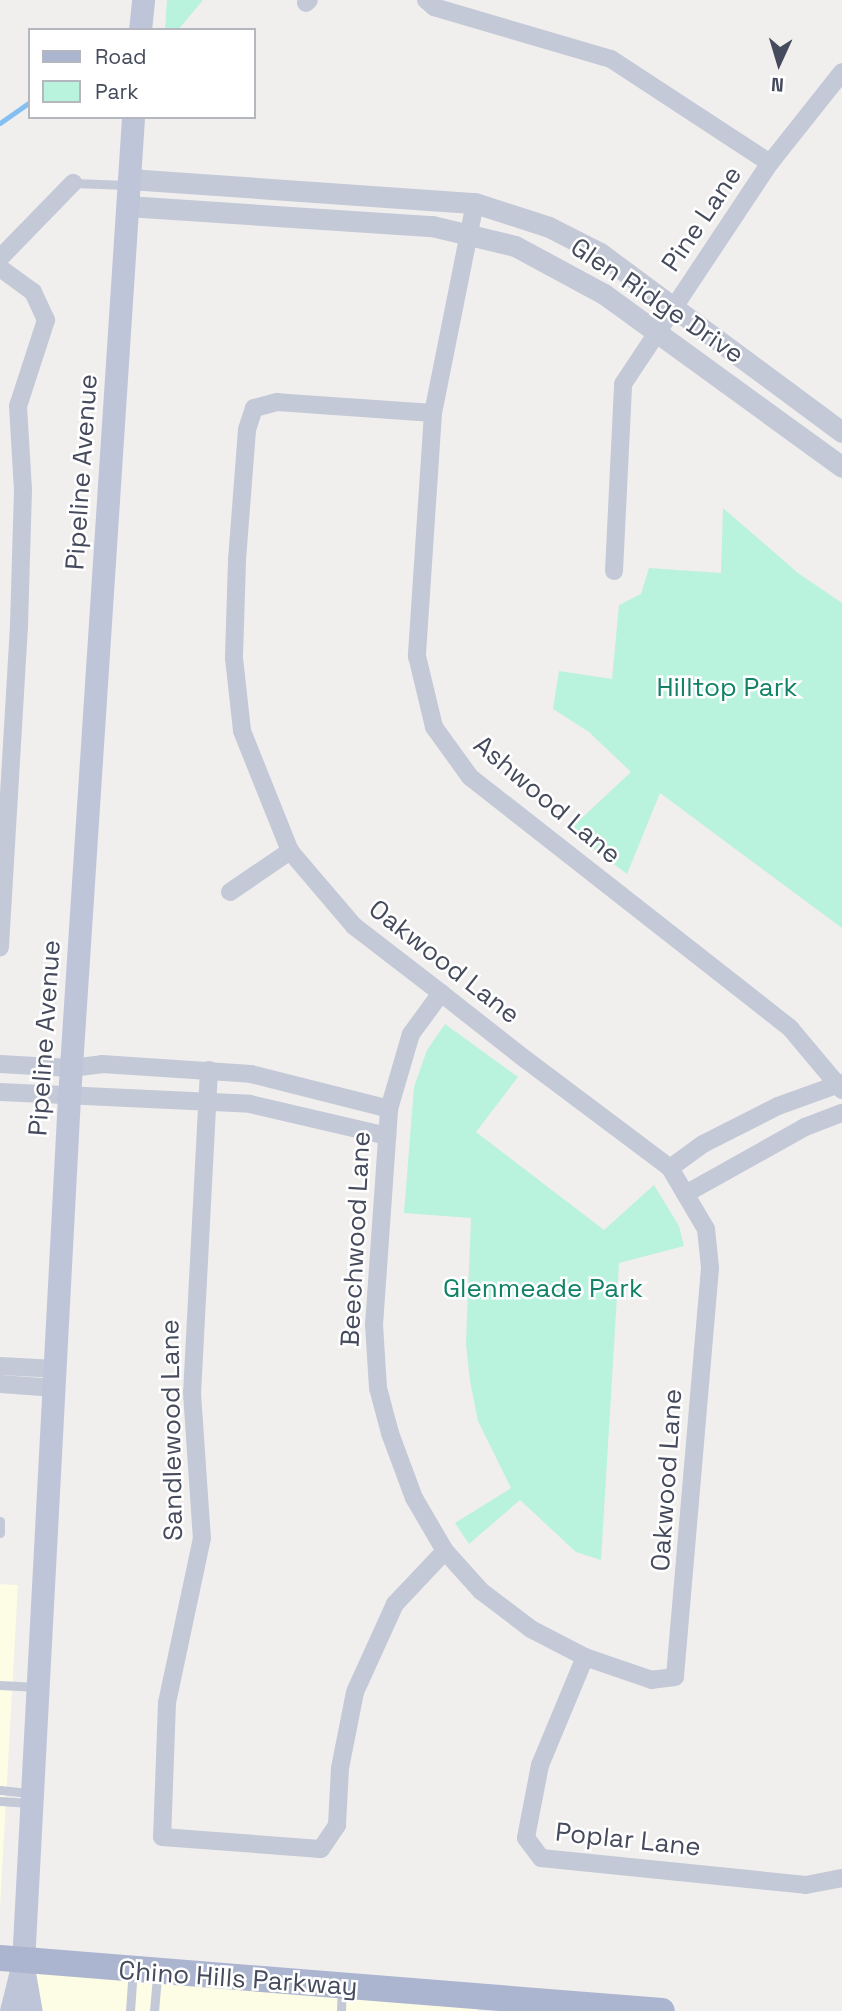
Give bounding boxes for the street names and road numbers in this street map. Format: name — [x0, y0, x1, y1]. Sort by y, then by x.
street label: Pine Lane — [655, 160, 749, 278]
street label: Glen Ridge Drive — [564, 232, 750, 370]
street label: Pipeline Avenue — [60, 373, 104, 571]
street label: Ashwood Lane — [467, 729, 627, 871]
street label: Oakwood Lane — [362, 893, 526, 1031]
street label: Pipeline Avenue — [23, 939, 67, 1137]
street label: Beechwood Lane — [335, 1130, 377, 1348]
street label: Sandlewood Lane — [154, 1319, 190, 1541]
street label: Oakwood Lane — [645, 1388, 689, 1572]
street label: Poplar Lane — [554, 1817, 702, 1863]
street label: Chino Hills Parkway — [117, 1955, 359, 2003]

